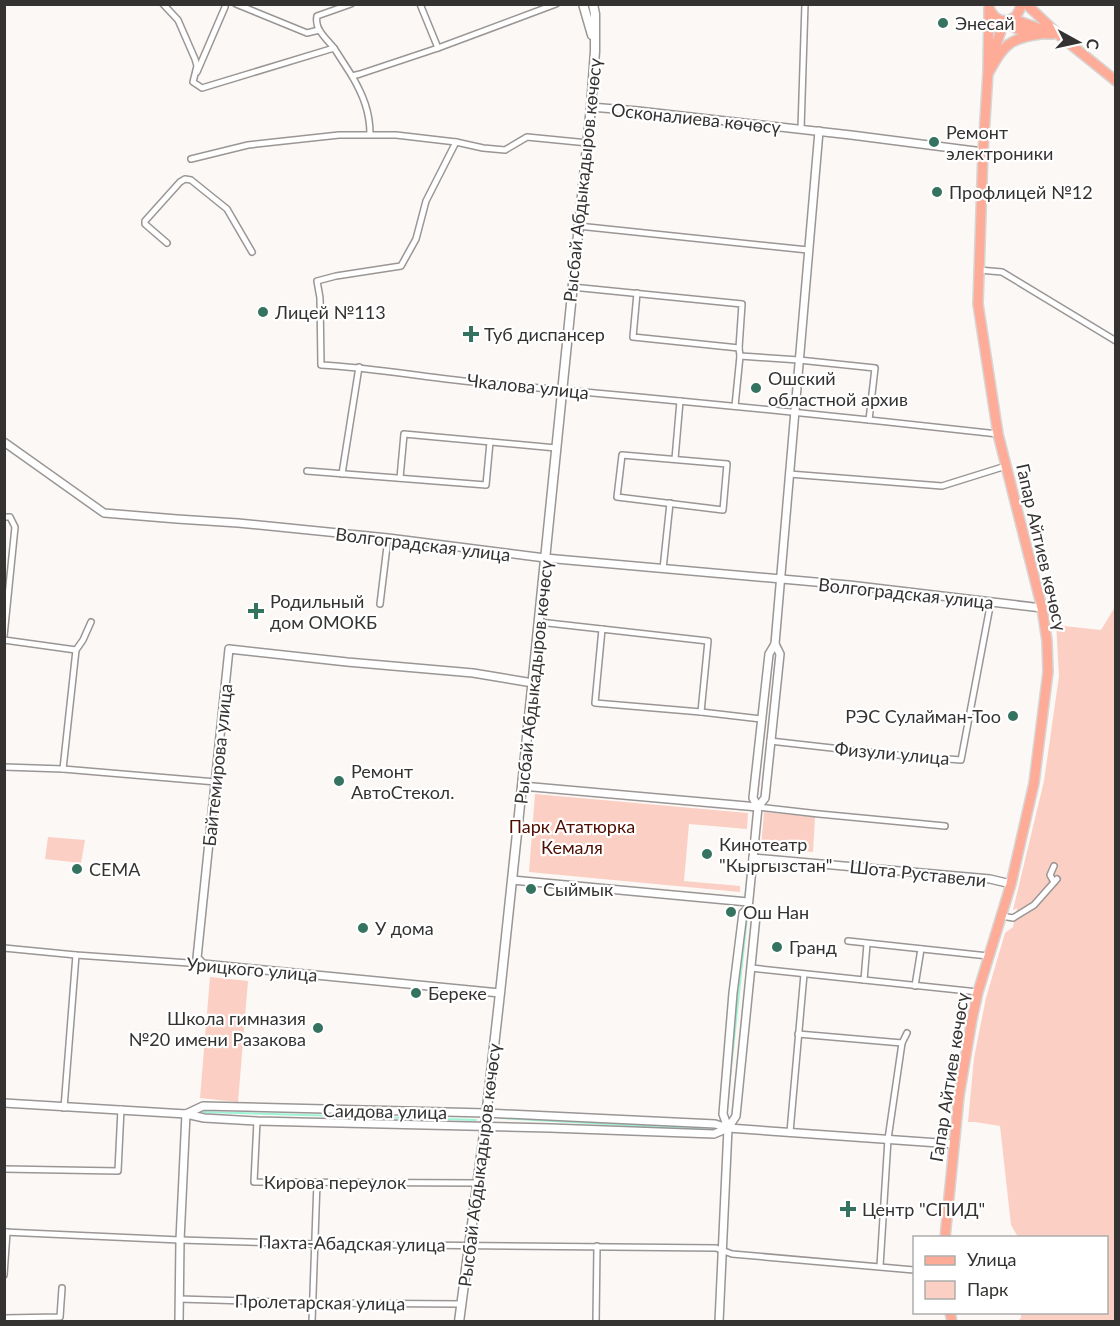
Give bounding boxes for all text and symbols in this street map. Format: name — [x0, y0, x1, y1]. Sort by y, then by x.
place label: Энесай — [955, 12, 1015, 34]
north arrow — [1048, 12, 1108, 72]
marker: Энесай — [936, 16, 950, 30]
text: С — [1083, 38, 1103, 51]
street label: Рысбай Абдыкадыров көчөсү — [558, 56, 606, 303]
street label: Осконалиева көчөсү — [610, 98, 783, 138]
place label: Ремонт электроники — [946, 121, 1053, 164]
marker: Ремонт электроники — [927, 135, 941, 149]
place label: Профлицей №12 — [949, 181, 1093, 203]
marker: Профлицей №12 — [930, 185, 944, 199]
place label: Лицей №113 — [274, 301, 386, 323]
marker: Лицей №113 — [256, 305, 270, 319]
place label: Туб диспансер — [484, 323, 605, 345]
marker: Туб диспансер — [462, 325, 480, 343]
place label: Ошский областной архив — [768, 367, 908, 410]
street label: Чкалова улица — [466, 369, 590, 403]
marker: Ошский областной архив — [749, 381, 763, 395]
street label: Гапар Айтиев көчөсү — [1012, 461, 1072, 634]
street label: Волгоградская улица — [334, 522, 512, 566]
street label: Рысбай Абдыкадыров көчөсү — [509, 558, 557, 805]
street label: Волгоградская улица — [817, 573, 995, 613]
place label: Родильный дом ОМОКБ — [270, 590, 377, 633]
marker: Родильный дом ОМОКБ — [247, 602, 265, 620]
street label: Байтемирова улица — [198, 682, 236, 848]
place label: РЭС Сулайман-Тоо — [845, 705, 1001, 727]
marker: РЭС Сулайман-Тоо — [1006, 709, 1020, 723]
street label: Физули улица — [834, 737, 950, 769]
place label: Ремонт АвтоСтекол. — [351, 760, 454, 803]
marker: Ремонт АвтоСтекол. — [332, 774, 346, 788]
park label: Парк Ататюрка Кемаля — [509, 815, 635, 858]
place label: Кинотеатр "Кыргызстан" — [719, 833, 833, 876]
marker: Кинотеатр "Кыргызстан" — [700, 847, 714, 861]
street label: Шота Руставели — [849, 855, 987, 891]
place label: СЕМА — [89, 858, 141, 880]
marker: СЕМА — [70, 862, 84, 876]
place label: Сыймык — [543, 878, 614, 900]
marker: Сыймык — [524, 882, 538, 896]
place label: Ош Нан — [743, 901, 809, 923]
marker: Ош Нан — [724, 905, 738, 919]
place label: У дома — [375, 917, 434, 939]
marker: У дома — [356, 921, 370, 935]
place label: Гранд — [789, 936, 837, 958]
marker: Гранд — [770, 940, 784, 954]
street label: Урицкого улица — [186, 952, 318, 986]
place label: Береке — [428, 982, 487, 1004]
marker: Береке — [409, 986, 423, 1000]
street label: Гапар Айтиев көчөсү — [925, 990, 973, 1163]
place label: Школа гимназия №20 имени Разакова — [128, 1007, 306, 1050]
marker: Школа гимназия №20 имени Разакова — [311, 1021, 325, 1035]
street label: Рысбай Абдыкадыров көчөсү — [453, 1041, 505, 1288]
street label: Саидова улица — [323, 1099, 447, 1123]
street label: Кирова переулок — [264, 1171, 407, 1193]
place label: Центр "СПИД" — [862, 1198, 985, 1220]
marker: Центр "СПИД" — [839, 1200, 857, 1218]
street label: Пахта-Абадская улица — [258, 1230, 446, 1256]
legend — [913, 1236, 1108, 1314]
text: Улица — [967, 1248, 1017, 1270]
text: Парк — [967, 1278, 1009, 1300]
street label: Пролетарская улица — [235, 1290, 405, 1314]

